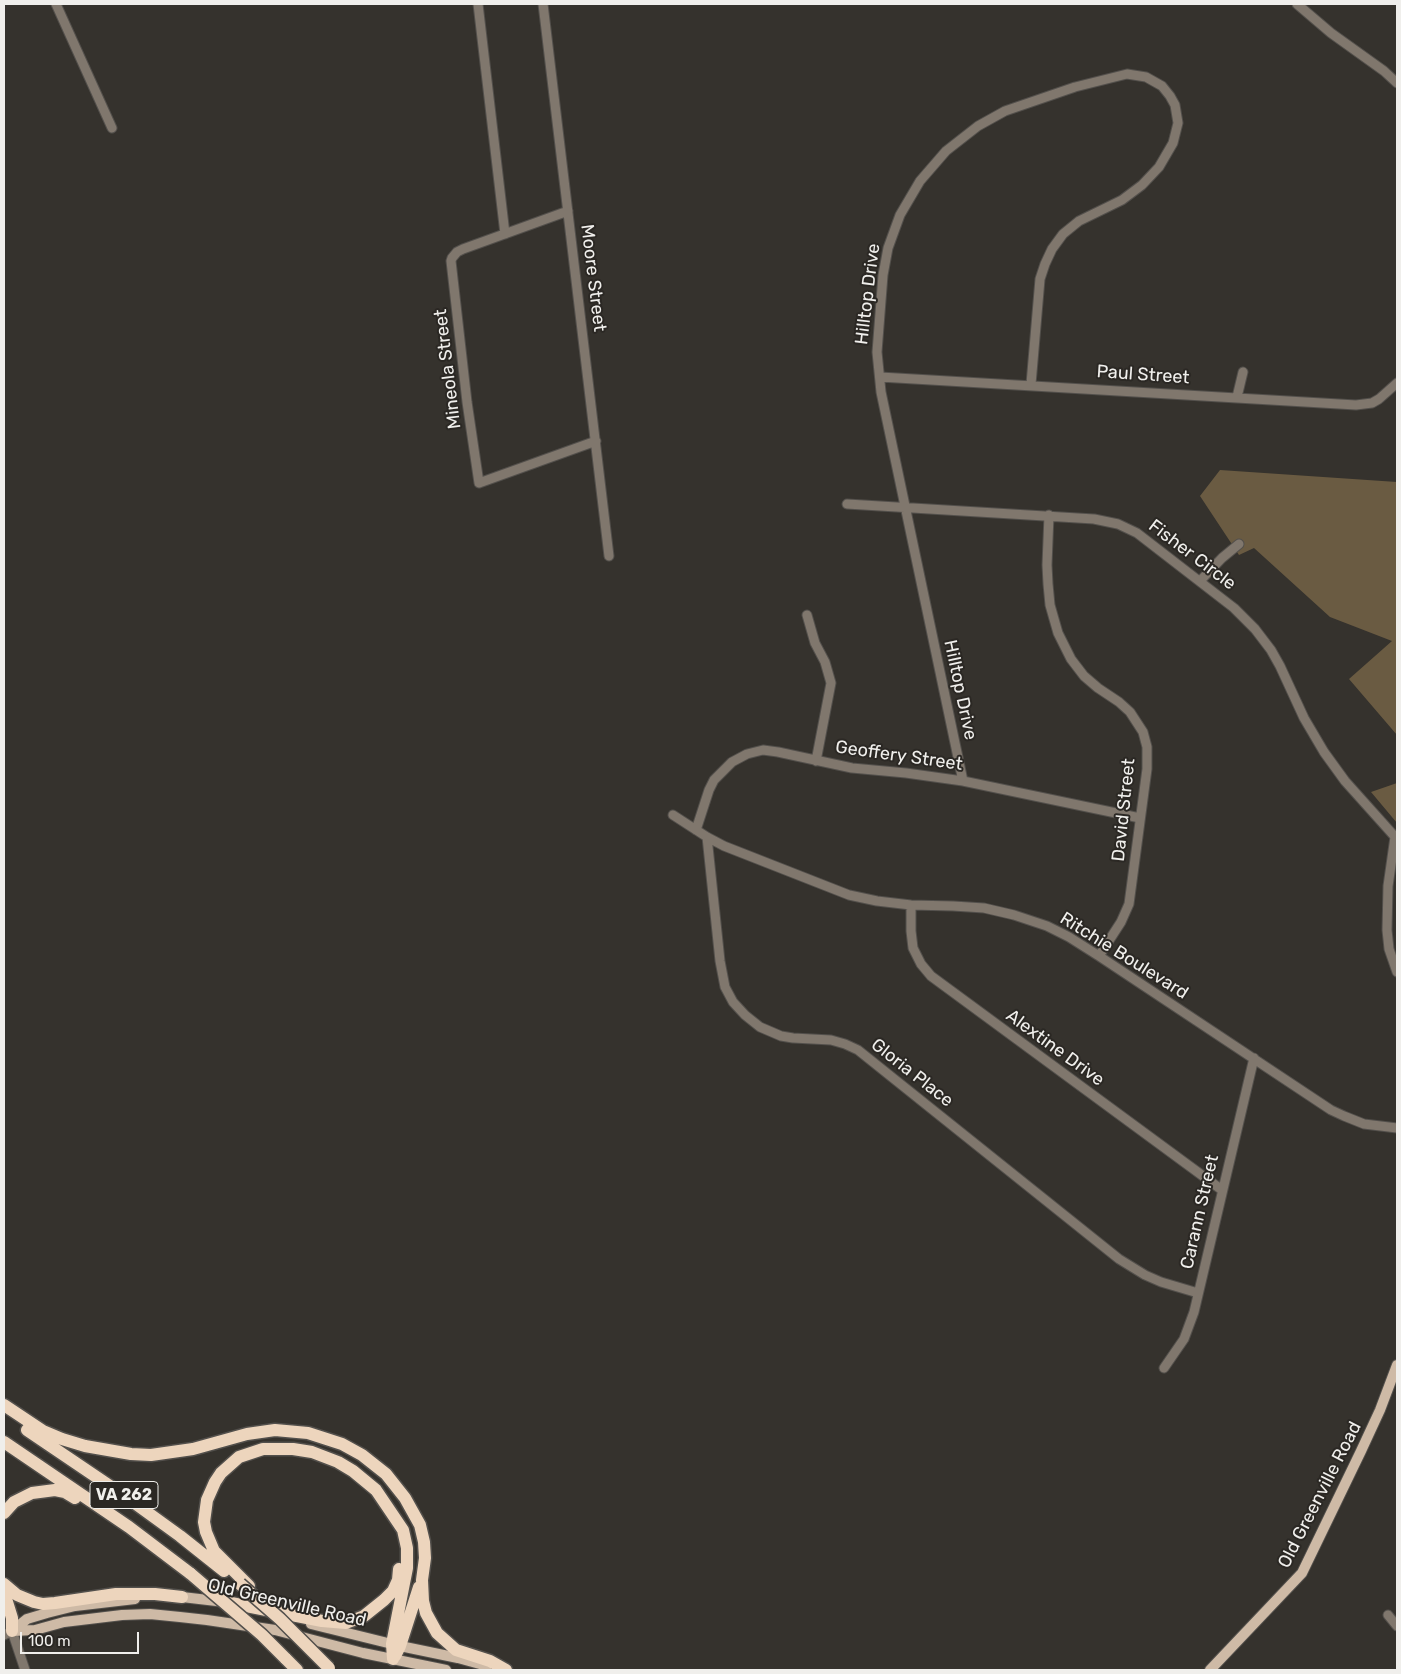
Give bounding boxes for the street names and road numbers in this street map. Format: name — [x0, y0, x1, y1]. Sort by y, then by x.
street label: Moore Street — [576, 223, 610, 333]
street label: Hilltop Drive — [851, 242, 885, 346]
street label: Mineola Street — [430, 308, 466, 430]
street label: Paul Street — [1096, 361, 1190, 389]
street label: Fisher Circle — [1144, 515, 1240, 595]
street label: Hilltop Drive — [939, 638, 981, 742]
street label: Geoffery Street — [834, 736, 964, 776]
street label: David Street — [1108, 757, 1140, 863]
street label: Ritchie Boulevard — [1056, 908, 1192, 1004]
street label: Alextine Drive — [1002, 1005, 1108, 1091]
street label: Gloria Place — [867, 1034, 957, 1112]
street label: Carann Street — [1176, 1153, 1224, 1271]
street label: Old Greenville Road — [1274, 1418, 1366, 1572]
road number: VA 262 — [90, 1482, 158, 1508]
street label: Old Greenville Road — [206, 1574, 368, 1632]

